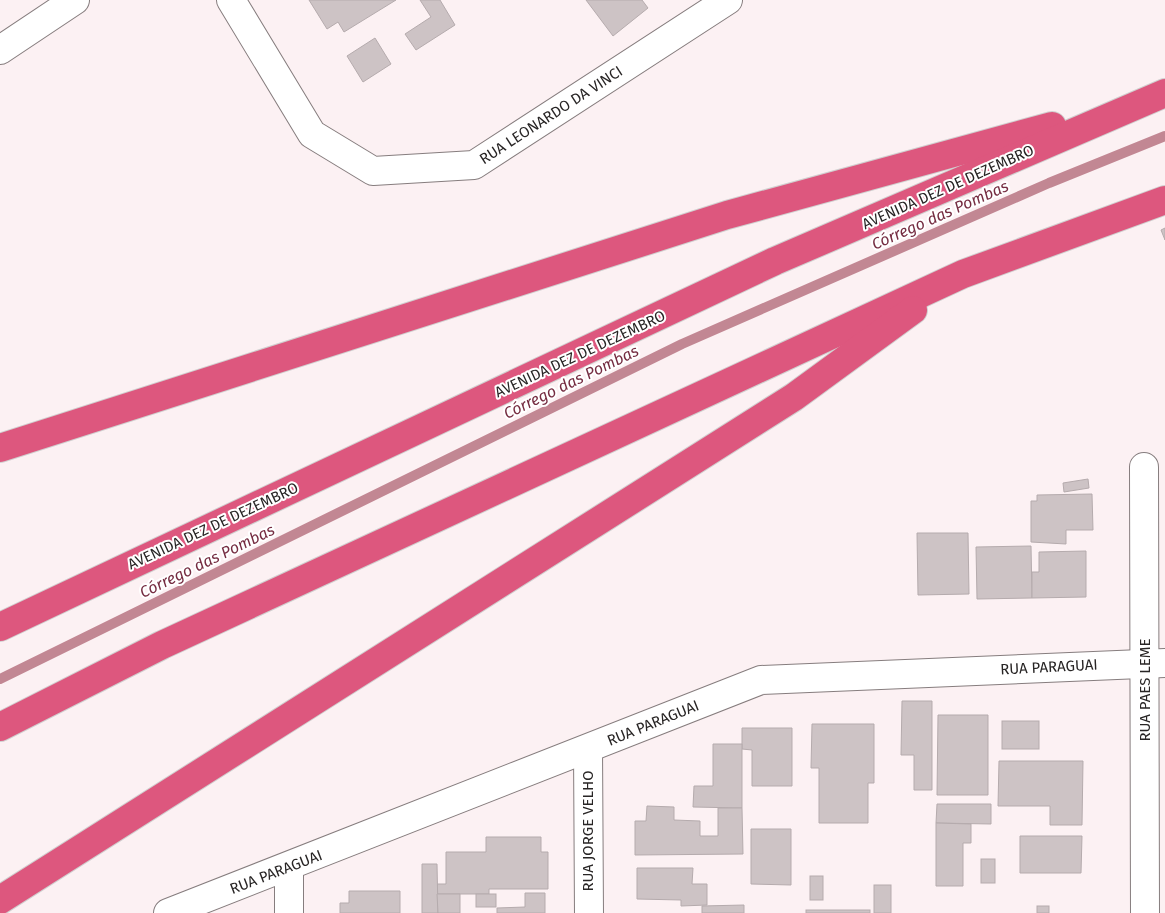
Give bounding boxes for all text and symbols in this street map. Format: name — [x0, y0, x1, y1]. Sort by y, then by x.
street label: RUA LEONARDO DA VINCI — [476, 62, 626, 168]
street label: AVENIDA DEZ DE DEZEMBRO — [859, 141, 1037, 233]
water label: Córrego das Pombas — [869, 176, 1011, 254]
street label: AVENIDA DEZ DE DEZEMBRO — [492, 307, 668, 401]
water label: Córrego das Pombas — [500, 341, 642, 423]
street label: AVENIDA DEZ DE DEZEMBRO — [125, 479, 301, 573]
water label: Córrego das Pombas — [136, 520, 278, 602]
street label: RUA PAES LEME — [1136, 639, 1154, 741]
street label: RUA PARAGUAI — [1000, 655, 1098, 679]
street label: RUA PARAGUAI — [604, 696, 702, 750]
street label: RUA JORGE VELHO — [579, 770, 597, 892]
street label: RUA PARAGUAI — [227, 846, 325, 898]

